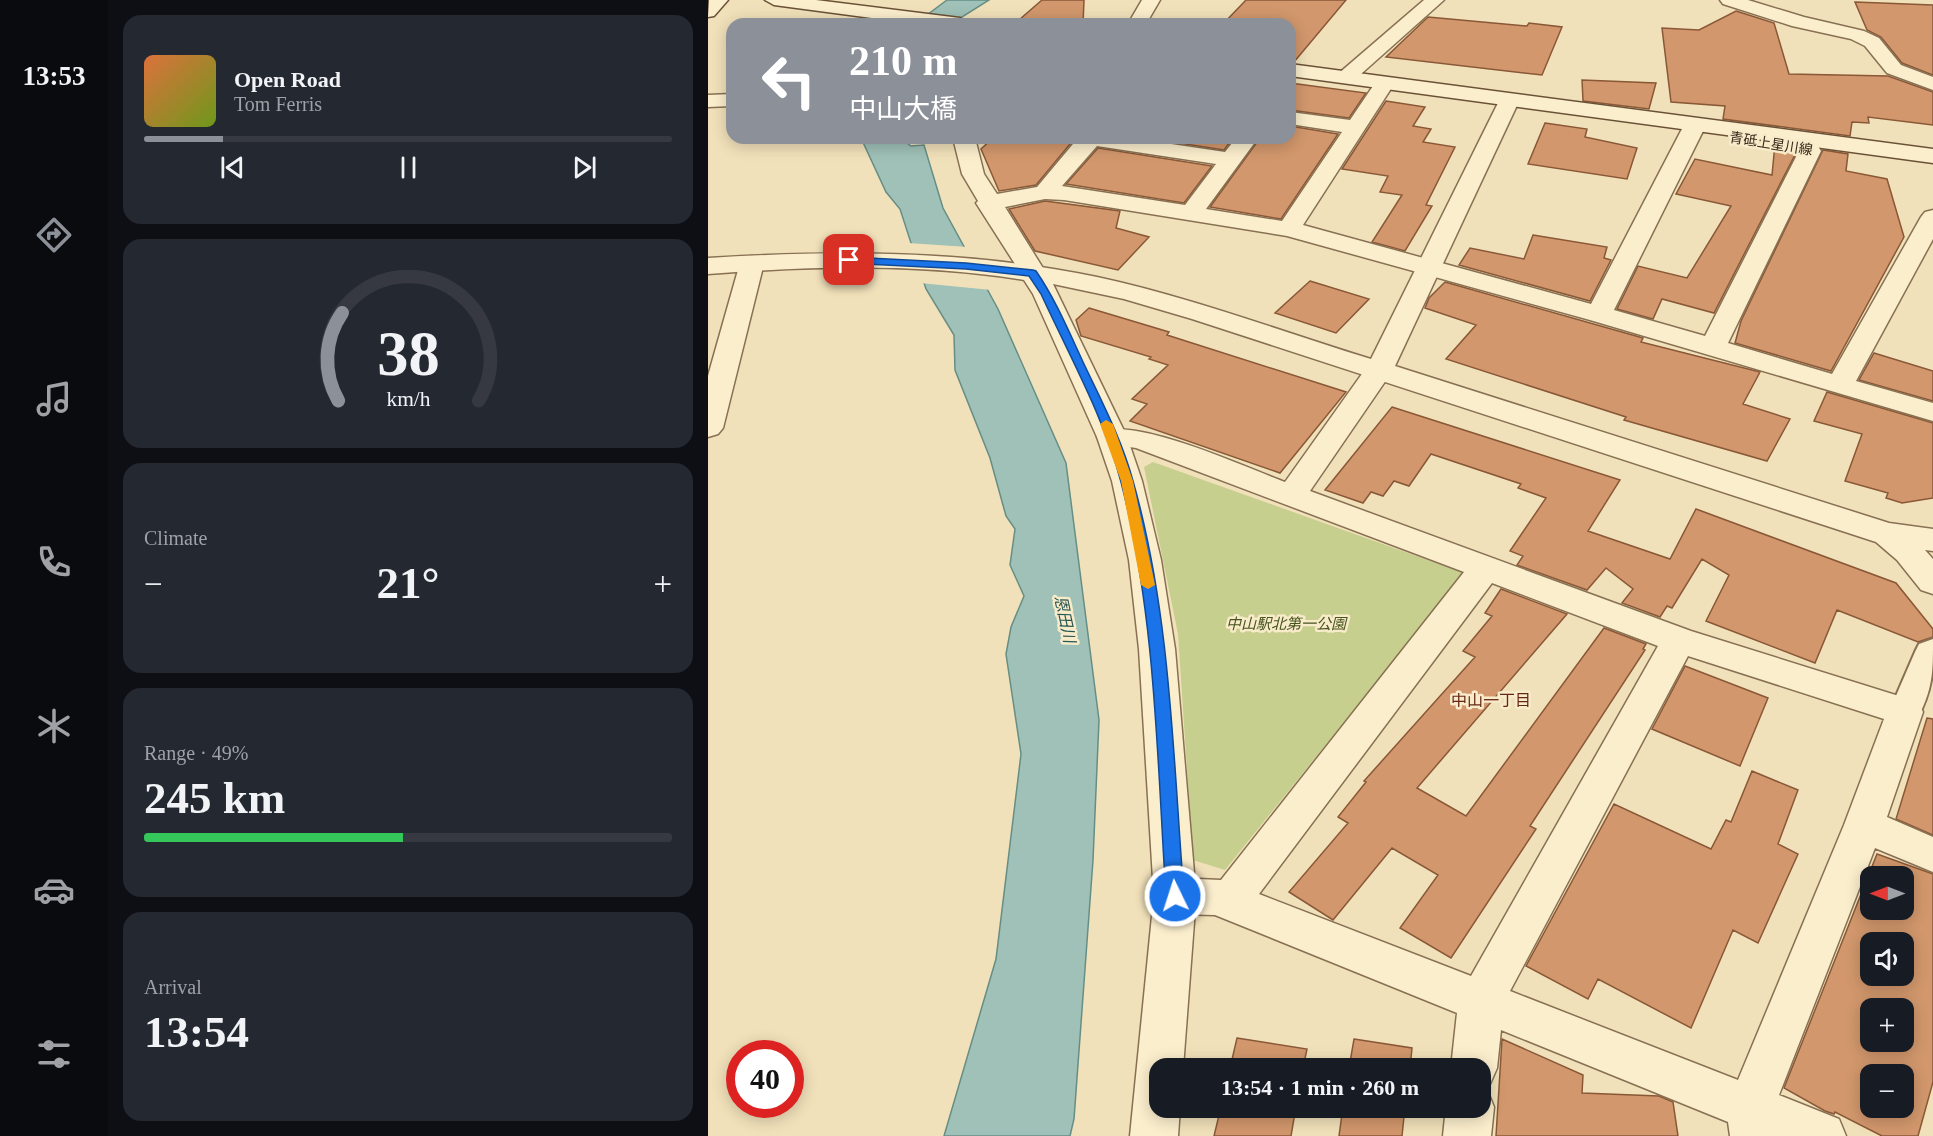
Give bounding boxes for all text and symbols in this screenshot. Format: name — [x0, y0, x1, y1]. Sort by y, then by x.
text: 210 m — [849, 38, 958, 84]
icon: left — [750, 42, 828, 120]
text: 13:53 — [23, 61, 86, 91]
text: Open Road — [234, 67, 341, 92]
text: Tom Ferris — [234, 93, 322, 115]
text: 中山大橋 — [849, 94, 957, 124]
street label: 青砥上星川線 — [1728, 130, 1814, 158]
icon: previous — [216, 151, 249, 184]
icon: pause — [392, 151, 425, 184]
icon: next — [568, 151, 601, 184]
icon: directions — [33, 214, 75, 256]
pin — [823, 234, 874, 285]
icon: arrive — [832, 243, 865, 276]
text: 38 — [377, 319, 439, 388]
icon: music — [33, 378, 75, 420]
text: km/h — [386, 387, 430, 411]
text: Climate — [144, 527, 207, 549]
icon: phone — [33, 541, 75, 583]
text: 21° — [377, 558, 440, 608]
text: − — [144, 566, 163, 602]
text: + — [653, 566, 672, 602]
water label: 恩田川 — [1052, 594, 1079, 646]
park label: 中山駅北第一公園 — [1226, 616, 1348, 632]
district label: 中山一丁目 — [1451, 692, 1531, 709]
icon: climate — [33, 705, 75, 747]
text: Range · 49% — [144, 742, 248, 764]
text: 245 km — [144, 773, 285, 823]
position arrow — [1143, 864, 1207, 928]
north arrow — [1860, 866, 1914, 920]
map controls — [1860, 866, 1914, 1118]
icon: car — [33, 869, 75, 911]
button: sound — [1860, 932, 1914, 986]
text: Arrival — [144, 976, 202, 998]
button: + — [1860, 998, 1914, 1052]
text: 13:54 — [144, 1007, 249, 1057]
icon: filters — [33, 1033, 75, 1075]
speed limit sign: 40 — [726, 1040, 804, 1118]
button: − — [1860, 1064, 1914, 1118]
text: 13:54 · 1 min · 260 m — [1221, 1075, 1419, 1100]

